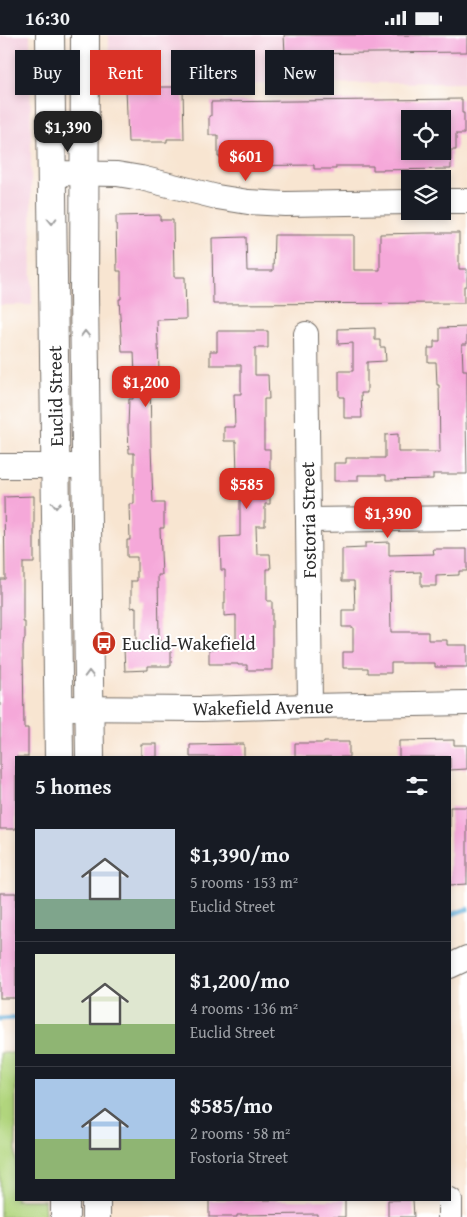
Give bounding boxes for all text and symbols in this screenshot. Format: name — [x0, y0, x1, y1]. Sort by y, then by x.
text: 16:30 — [25, 4, 70, 32]
chip: Buy — [15, 50, 80, 95]
chip: Rent — [90, 50, 161, 95]
chip: Filters — [171, 50, 255, 95]
chip: New — [265, 50, 334, 95]
map controls — [401, 110, 451, 220]
button: locate — [401, 110, 451, 160]
pin: $1,390 — [27, 111, 109, 153]
text: $1,390 — [45, 115, 91, 139]
pin: $601 — [216, 139, 276, 182]
text: $601 — [229, 144, 263, 168]
button: layers — [401, 170, 451, 220]
one-way arrow — [47, 218, 57, 226]
one-way arrow — [80, 330, 90, 338]
street label: Euclid Street — [40, 345, 70, 447]
pin: $1,200 — [105, 365, 187, 408]
text: $1,200 — [123, 370, 169, 394]
street label: Fostoria Street — [293, 461, 323, 579]
pin: $585 — [217, 467, 277, 510]
text: $585 — [230, 472, 264, 496]
pin: $1,390 — [347, 497, 429, 539]
text: $1,390 — [365, 501, 411, 525]
one-way arrow — [51, 502, 61, 509]
place label: Euclid-Wakefield — [122, 629, 257, 657]
bus stop icon: Euclid-Wakefield — [91, 630, 117, 656]
one-way arrow — [84, 670, 94, 678]
street label: Wakefield Avenue — [192, 692, 334, 722]
text: 5 homes — [35, 771, 111, 802]
icon: filters — [403, 772, 431, 800]
text: $1,390/mo — [190, 839, 290, 870]
icon: home — [75, 849, 135, 909]
text: 5 rooms · 153 m² — [190, 870, 298, 894]
text: Euclid Street — [190, 894, 275, 918]
text: $1,200/mo — [190, 965, 290, 996]
icon: home — [75, 974, 135, 1034]
text: 4 rooms · 136 m² — [190, 996, 298, 1020]
text: Euclid Street — [190, 1020, 275, 1044]
text: $585/mo — [190, 1090, 273, 1121]
icon: home — [75, 1099, 135, 1159]
text: 2 rooms · 58 m² — [190, 1121, 290, 1145]
text: Fostoria Street — [190, 1145, 288, 1169]

